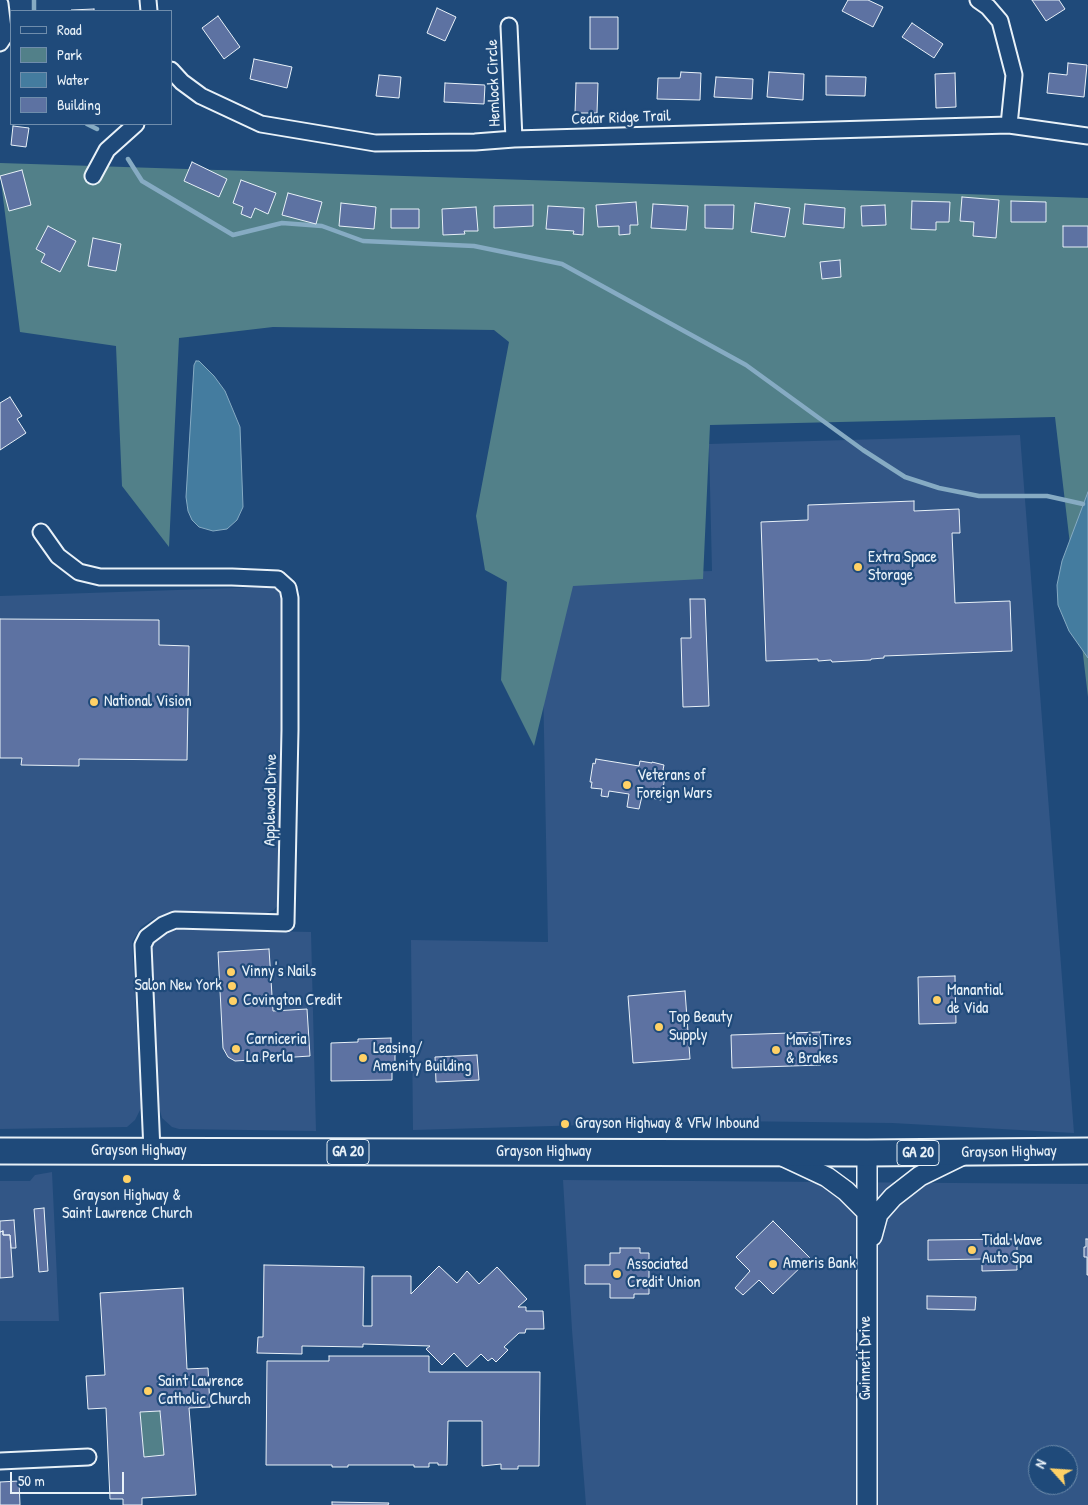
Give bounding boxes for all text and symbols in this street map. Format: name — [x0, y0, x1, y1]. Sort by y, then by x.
legend — [10, 10, 172, 125]
text: Road — [57, 19, 82, 40]
street label: Hemlock Circle — [483, 39, 505, 127]
text: Park — [57, 44, 82, 65]
text: Water — [57, 69, 89, 90]
text: Building — [57, 94, 101, 115]
street label: Cedar Ridge Trail — [571, 107, 671, 129]
place label: Extra Space Storage — [868, 548, 937, 586]
marker: Extra Space Storage — [852, 561, 864, 573]
place label: National Vision — [104, 692, 192, 712]
marker: National Vision — [88, 696, 100, 708]
street label: Applewood Drive — [261, 754, 281, 846]
place label: Veterans of Foreign Wars — [637, 766, 712, 804]
marker: Veterans of Foreign Wars — [621, 779, 633, 791]
place label: Vinny's Nails — [241, 962, 316, 982]
marker: Vinny's Nails — [225, 966, 237, 978]
place label: Salon New York — [134, 976, 222, 996]
marker: Salon New York — [226, 980, 238, 992]
place label: Manantial de Vida — [947, 981, 1003, 1019]
place label: Covington Credit — [243, 991, 342, 1011]
marker: Manantial de Vida — [931, 994, 943, 1006]
marker: Covington Credit — [227, 995, 239, 1007]
place label: Top Beauty Supply — [669, 1008, 733, 1046]
marker: Top Beauty Supply — [653, 1021, 665, 1033]
place label: Carniceria La Perla — [246, 1030, 307, 1068]
place label: Mavis Tires & Brakes — [786, 1031, 851, 1069]
place label: Leasing/ Amenity Building — [373, 1039, 471, 1077]
marker: Carniceria La Perla — [230, 1043, 242, 1055]
marker: Mavis Tires & Brakes — [770, 1044, 782, 1056]
marker: Leasing/ Amenity Building — [357, 1052, 369, 1064]
place label: Grayson Highway & VFW Inbound — [575, 1114, 759, 1134]
marker: Grayson Highway & VFW Inbound — [559, 1118, 571, 1130]
road number: GA 20 — [327, 1140, 369, 1164]
road number: GA 20 — [897, 1140, 939, 1166]
street label: Grayson Highway — [91, 1141, 187, 1161]
street label: Grayson Highway — [496, 1142, 592, 1162]
street label: Grayson Highway — [961, 1142, 1057, 1162]
marker: Grayson Highway & Saint Lawrence Church — [121, 1173, 133, 1185]
place label: Grayson Highway & Saint Lawrence Church — [62, 1186, 192, 1224]
place label: Tidal Wave Auto Spa — [982, 1231, 1042, 1269]
marker: Tidal Wave Auto Spa — [966, 1244, 978, 1256]
place label: Ameris Bank — [783, 1254, 856, 1274]
place label: Associated Credit Union — [627, 1255, 701, 1293]
marker: Ameris Bank — [767, 1258, 779, 1270]
marker: Associated Credit Union — [611, 1268, 623, 1280]
street label: Gwinnett Drive — [856, 1316, 876, 1400]
place label: Saint Lawrence Catholic Church — [158, 1372, 250, 1410]
marker: Saint Lawrence Catholic Church — [142, 1385, 154, 1397]
north arrow — [1028, 1445, 1078, 1495]
text: N — [1030, 1456, 1050, 1471]
scale bar — [12, 1462, 126, 1494]
text: 50 m — [18, 1470, 45, 1491]

